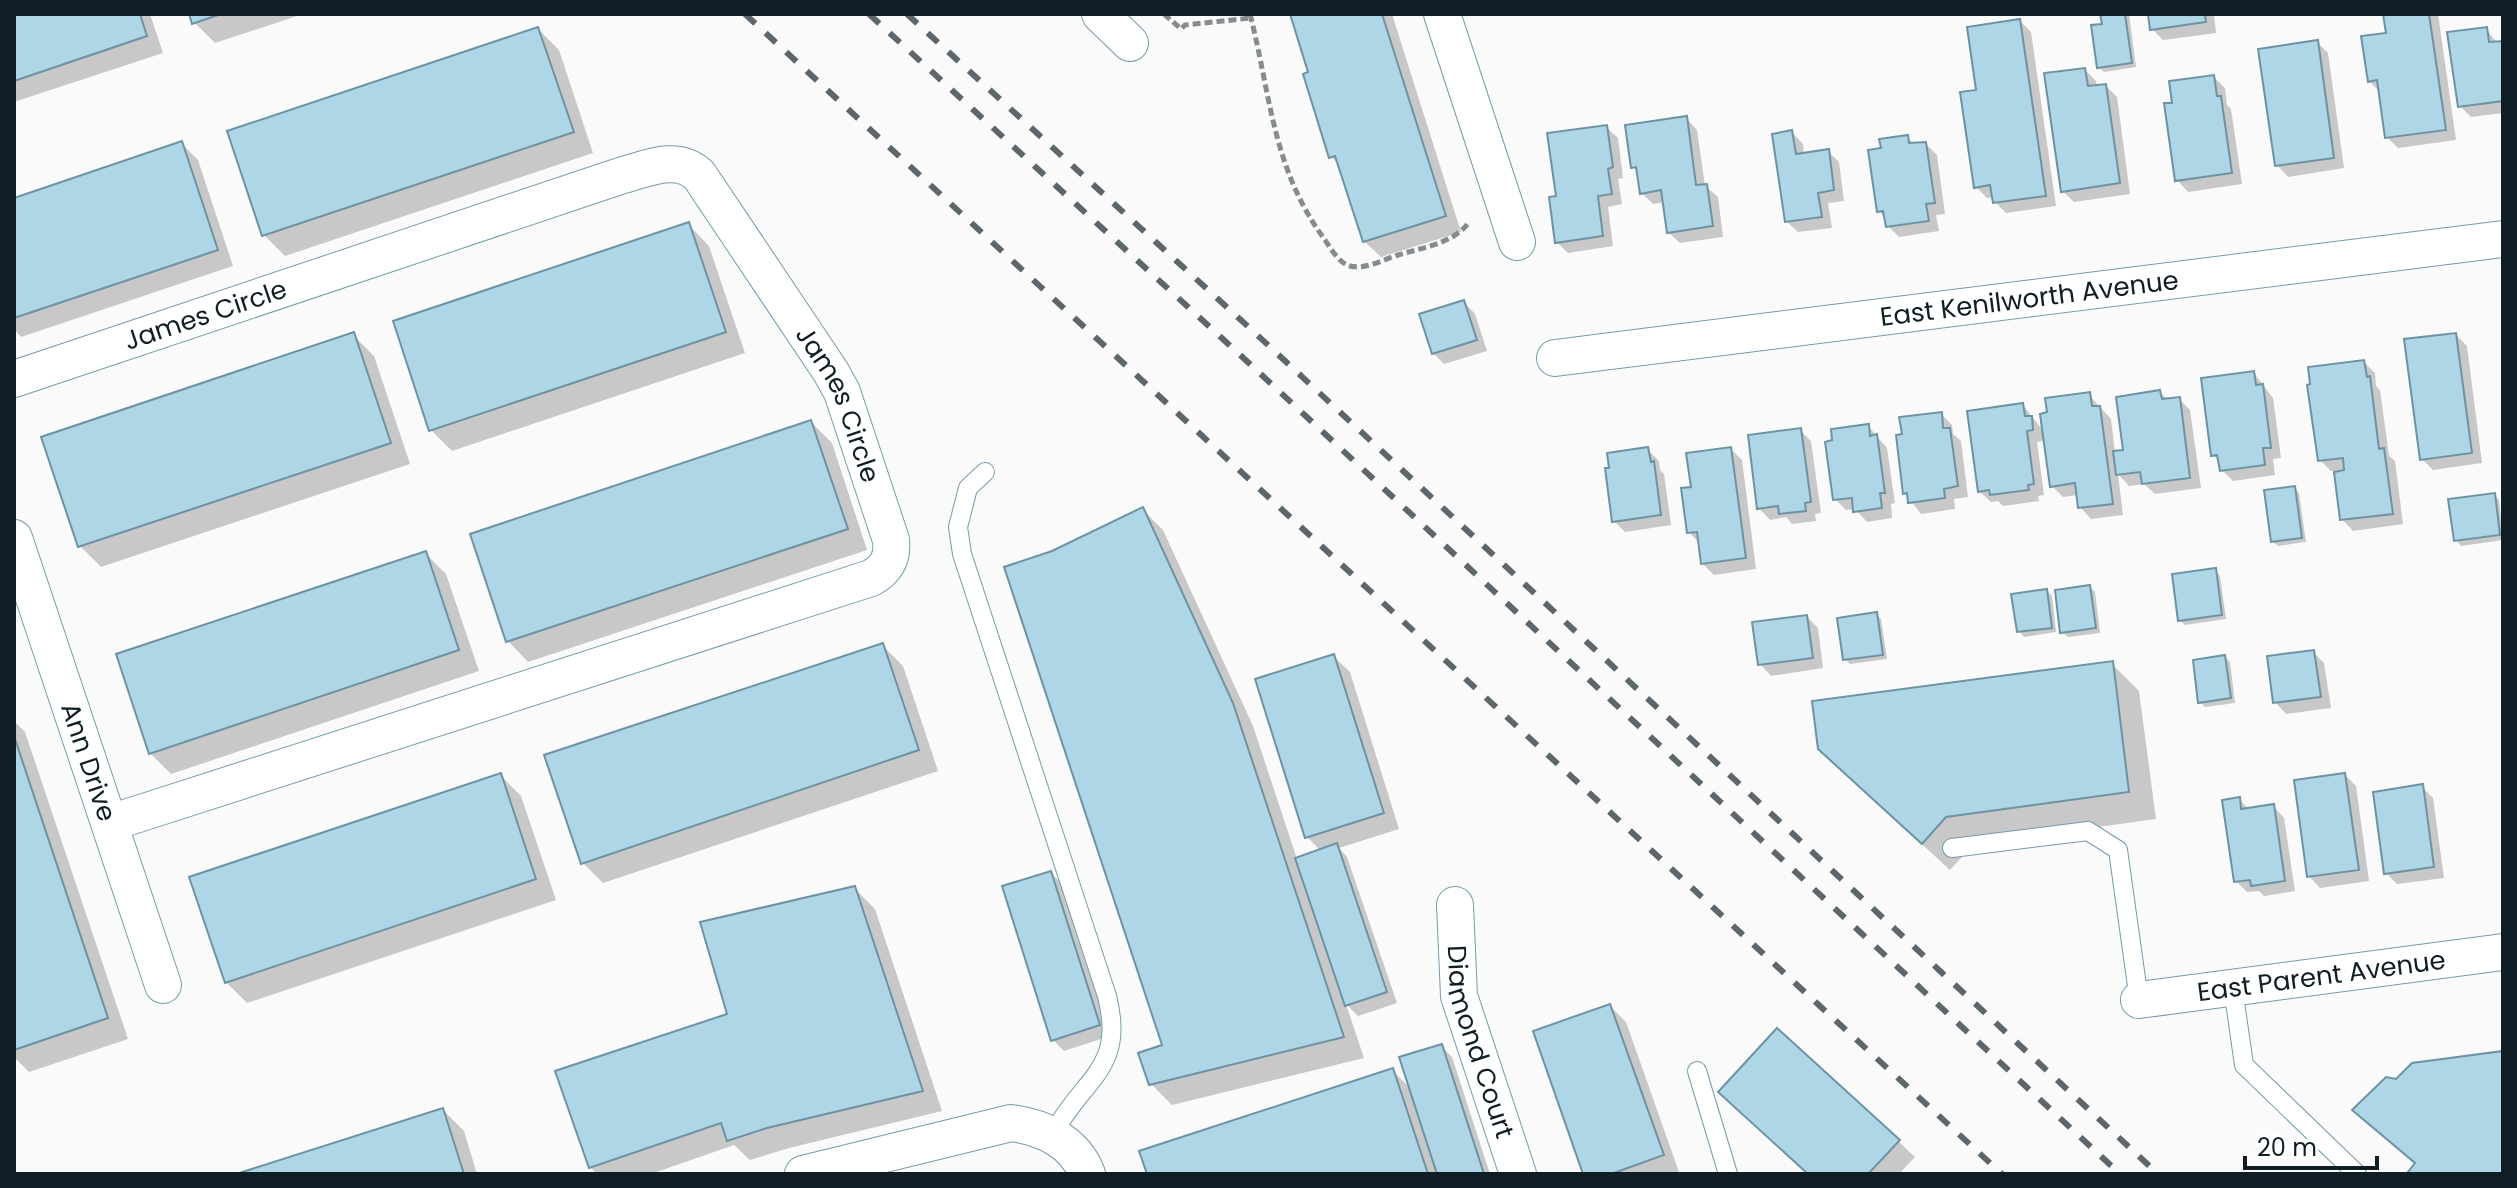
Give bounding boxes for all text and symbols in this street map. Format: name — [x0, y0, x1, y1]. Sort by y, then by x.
street label: East Kenilworth Avenue — [1878, 262, 2181, 335]
street label: James Circle — [120, 271, 292, 359]
street label: James Circle — [787, 319, 889, 487]
street label: Ann Drive — [52, 698, 125, 826]
street label: East Parent Avenue — [2195, 942, 2448, 1010]
street label: Diamond Court — [1439, 944, 1523, 1143]
scale bar — [2245, 1120, 2377, 1170]
text: 20 m — [2257, 1131, 2317, 1164]

